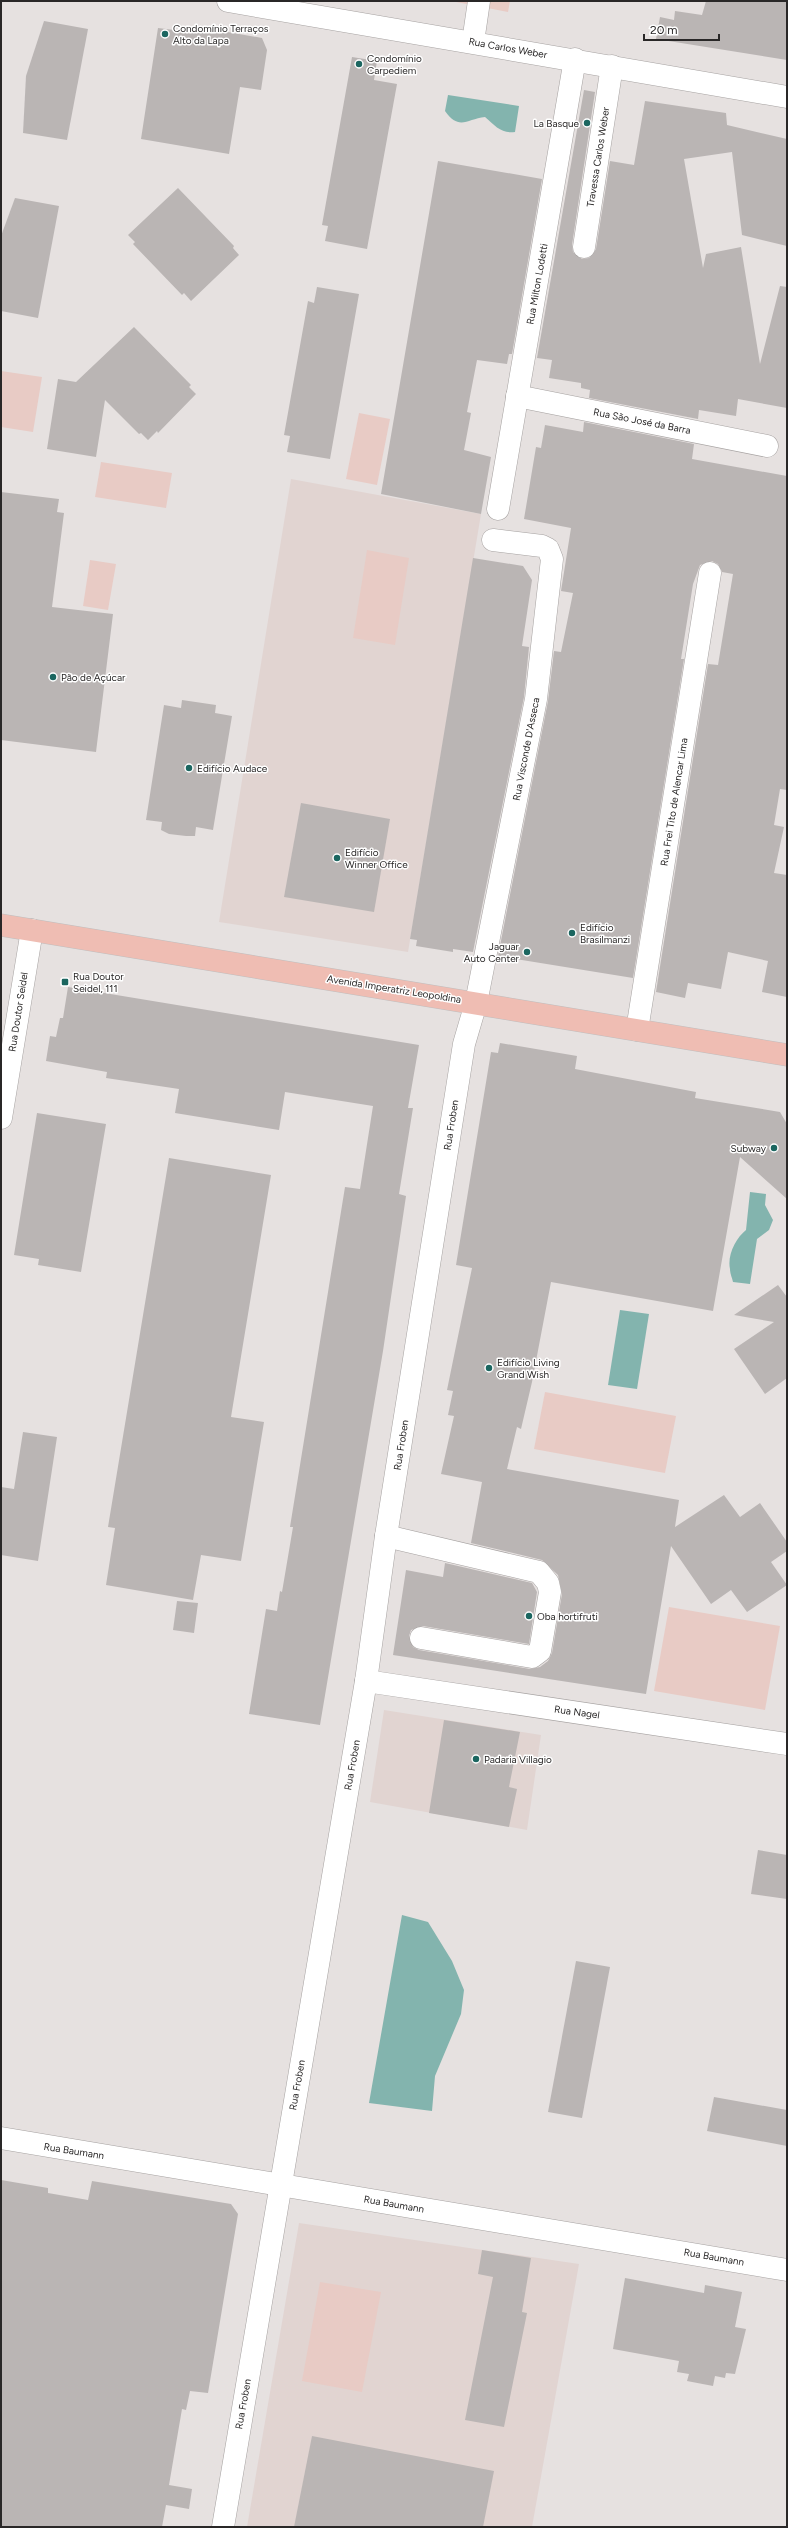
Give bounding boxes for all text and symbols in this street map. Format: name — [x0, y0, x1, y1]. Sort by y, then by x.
scale bar — [644, 16, 719, 42]
place label: Condomínio Terraços Alto da Lapa — [173, 22, 269, 47]
text: 20 m — [650, 23, 678, 37]
marker: Condomínio Terraços Alto da Lapa — [160, 29, 170, 39]
street label: Rua Carlos Weber — [468, 35, 549, 61]
place label: Condomínio Carpediem — [367, 52, 422, 77]
marker: Condomínio Carpediem — [354, 59, 364, 69]
street label: Travessa Carlos Weber — [584, 105, 612, 208]
place label: La Basque — [534, 117, 580, 130]
marker: La Basque — [582, 118, 592, 128]
street label: Rua Milton Lodetti — [523, 242, 551, 326]
street label: Rua São José da Barra — [592, 405, 692, 437]
place label: Pão de Açúcar — [61, 671, 126, 684]
marker: Pão de Açúcar — [48, 672, 58, 682]
street label: Rua Visconde D'Asseca — [510, 696, 542, 802]
street label: Rua Frei Tito de Alencar Lima — [657, 737, 691, 867]
place label: Edifício Audace — [197, 762, 268, 775]
marker: Edifício Audace — [184, 763, 194, 773]
place label: Edifício Winner Office — [345, 846, 408, 871]
marker: Edifício Winner Office — [332, 853, 342, 863]
place label: Edifício Brasilmanzi — [580, 921, 630, 946]
marker: Edifício Brasilmanzi — [567, 928, 577, 938]
place label: Jaguar Auto Center — [464, 940, 520, 965]
marker: Jaguar Auto Center — [522, 947, 532, 957]
place label: Rua Doutor Seidel, 111 — [73, 970, 124, 995]
street label: Rua Doutor Seidel — [5, 971, 31, 1053]
street label: Avenida Imperatriz Leopoldina — [326, 972, 462, 1006]
marker: Rua Doutor Seidel, 111 — [60, 977, 70, 987]
street label: Rua Froben — [441, 1098, 461, 1151]
place label: Subway — [731, 1142, 767, 1155]
marker: Subway — [769, 1143, 779, 1153]
place label: Edifício Living Grand Wish — [497, 1356, 560, 1381]
marker: Edifício Living Grand Wish — [484, 1363, 494, 1373]
street label: Rua Froben — [391, 1418, 411, 1471]
place label: Oba hortifruti — [537, 1610, 598, 1623]
marker: Oba hortifruti — [524, 1611, 534, 1621]
street label: Rua Nagel — [553, 1702, 601, 1722]
street label: Rua Froben — [341, 1738, 363, 1791]
place label: Padaria Villagio — [484, 1753, 552, 1766]
marker: Padaria Villagio — [471, 1754, 481, 1764]
street label: Rua Froben — [286, 2058, 308, 2111]
street label: Rua Baumann — [43, 2140, 106, 2162]
street label: Rua Baumann — [363, 2192, 426, 2216]
street label: Rua Baumann — [683, 2245, 746, 2269]
street label: Rua Froben — [232, 2377, 254, 2430]

